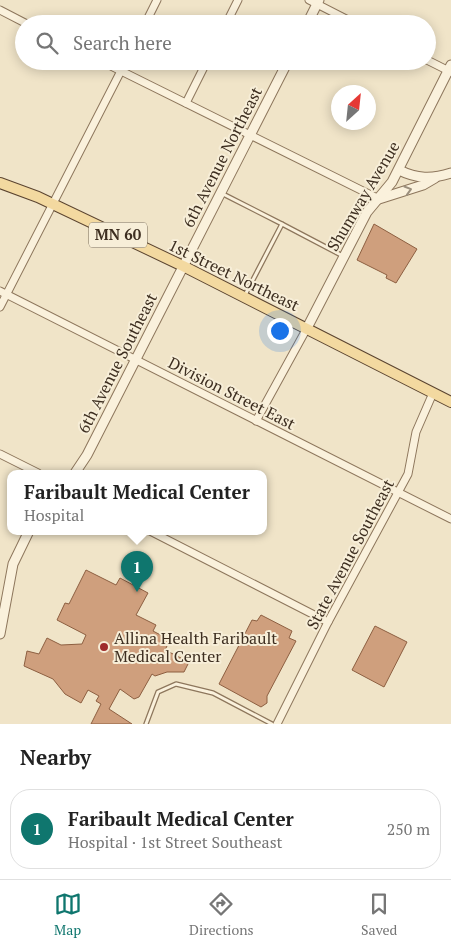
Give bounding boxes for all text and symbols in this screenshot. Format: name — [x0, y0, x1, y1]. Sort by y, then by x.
search box — [15, 15, 436, 70]
icon: search — [33, 29, 61, 57]
text: Search here — [73, 30, 172, 55]
street label: 6th Avenue Northeast — [177, 83, 267, 231]
north arrow — [331, 85, 376, 130]
street label: Shumway Avenue — [321, 137, 405, 255]
one-way arrow — [403, 186, 411, 196]
road number: MN 60 — [89, 222, 147, 248]
street label: 1st Street Northeast — [165, 234, 303, 316]
street label: 6th Avenue Southeast — [72, 289, 162, 437]
your location — [267, 318, 293, 344]
street label: Division Street East — [165, 351, 299, 435]
popup — [7, 470, 267, 535]
street label: State Avenue Southeast — [301, 475, 399, 633]
text: Faribault Medical Center — [24, 479, 250, 504]
text: Hospital — [24, 504, 84, 526]
pin: 1 — [121, 551, 153, 592]
place label: Allina Health Faribault Medical Center — [114, 627, 277, 667]
marker: Allina Health Faribault Medical Center — [98, 641, 110, 653]
text: Nearby — [20, 743, 91, 771]
text: Faribault Medical Center — [68, 806, 294, 831]
text: 1 — [32, 818, 42, 840]
text: 250 m — [387, 818, 430, 840]
text: Hospital · 1st Street Southeast — [68, 831, 283, 853]
tab: Map — [54, 890, 82, 939]
tab: Directions — [189, 890, 254, 939]
tab: Saved — [361, 890, 397, 939]

